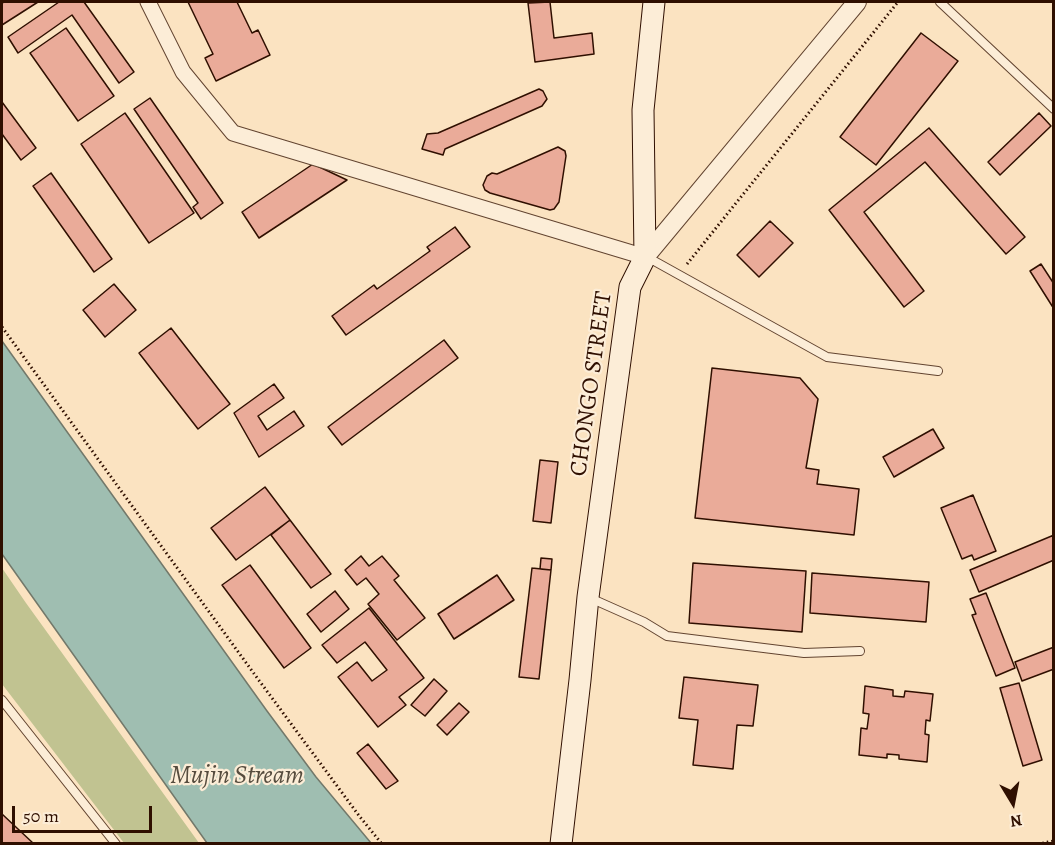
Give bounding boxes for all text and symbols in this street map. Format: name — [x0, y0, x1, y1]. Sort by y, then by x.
street label: CHONGO STREET — [565, 290, 619, 478]
water label: Mujin Stream — [170, 761, 304, 793]
north arrow — [983, 773, 1043, 833]
scale bar — [15, 794, 154, 832]
text: 50 m — [23, 804, 59, 828]
text: N — [1008, 809, 1024, 833]

